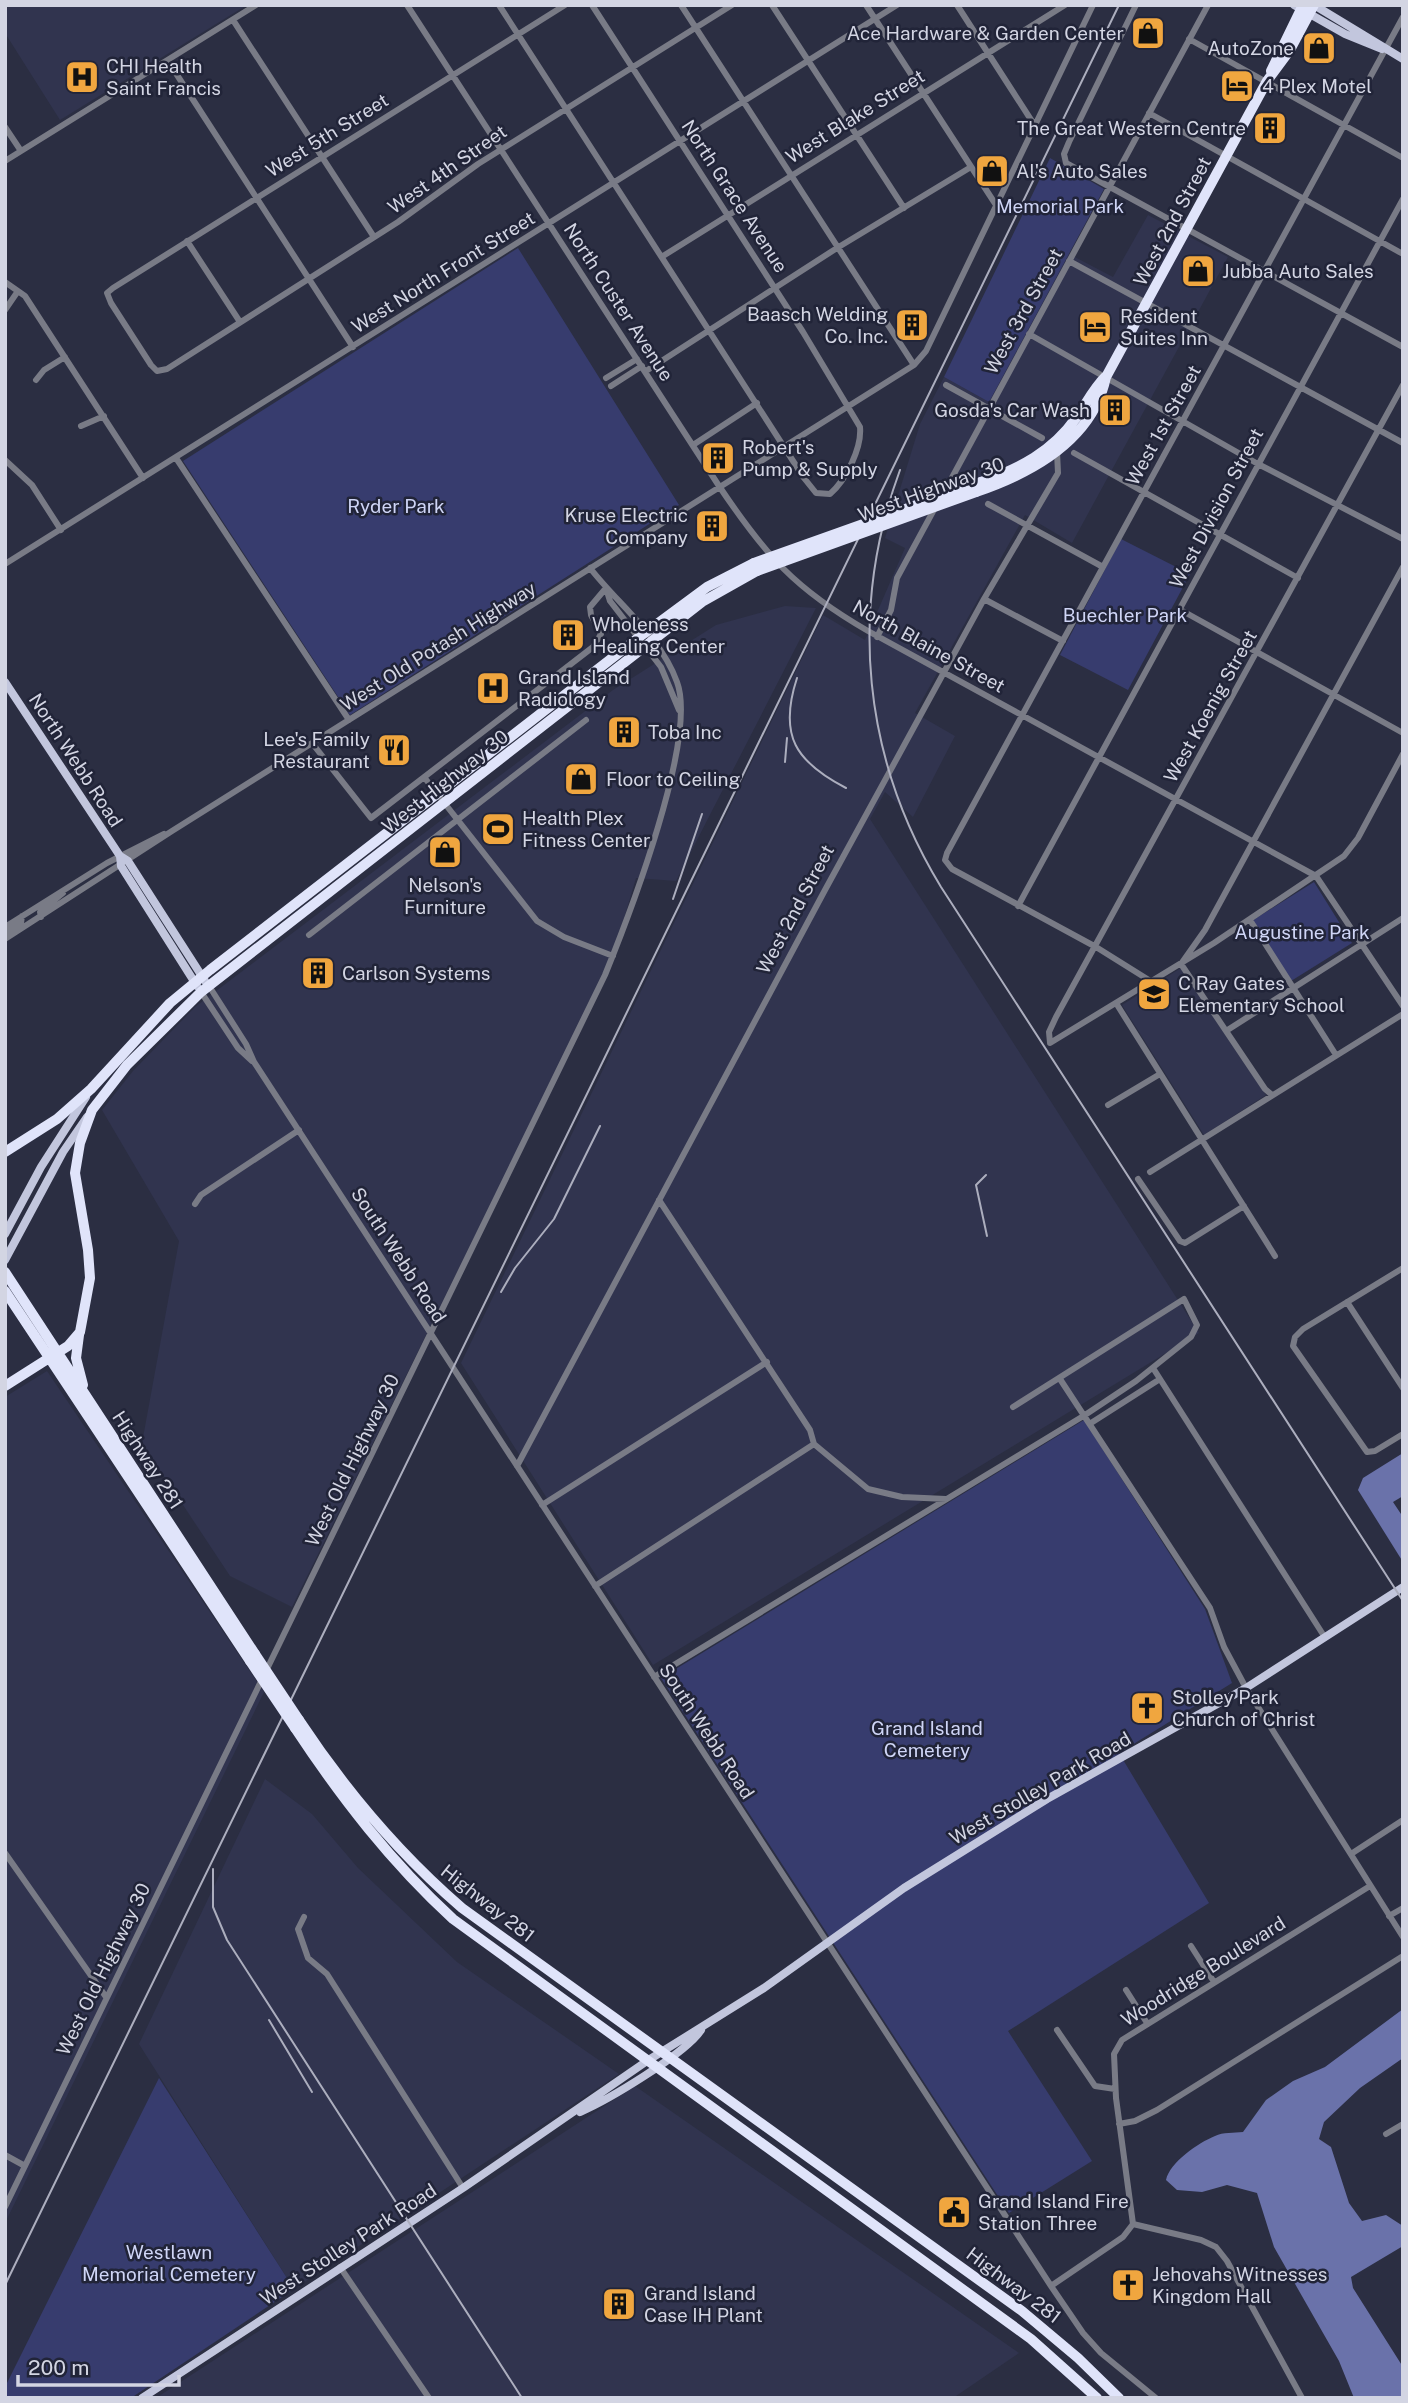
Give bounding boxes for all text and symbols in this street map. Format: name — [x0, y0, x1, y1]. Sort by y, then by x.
shop icon: Ace Hardware & Garden Center — [1129, 14, 1167, 52]
place label: Ace Hardware & Garden Center — [847, 22, 1124, 44]
shop icon: AutoZone — [1300, 29, 1338, 67]
place label: AutoZone — [1207, 37, 1294, 59]
place label: CHI Health Saint Francis — [106, 55, 221, 99]
hospital icon: CHI Health Saint Francis — [63, 58, 101, 96]
street label: West Blake Street — [782, 64, 928, 168]
hotel icon: 4 Plex Motel — [1218, 67, 1256, 105]
place label: 4 Plex Motel — [1262, 75, 1372, 97]
street label: West 5th Street — [262, 89, 392, 181]
building icon: The Great Western Centre — [1251, 109, 1289, 147]
street label: North Grace Avenue — [677, 116, 793, 276]
place label: The Great Western Centre — [1017, 117, 1246, 139]
street label: West 4th Street — [383, 120, 511, 218]
shop icon: Al's Auto Sales — [973, 152, 1011, 190]
street label: West 2nd Street — [1129, 153, 1215, 289]
place label: Al's Auto Sales — [1016, 160, 1147, 182]
park label: Memorial Park — [996, 195, 1124, 217]
street label: West North Front Street — [347, 207, 539, 337]
street label: North Custer Avenue — [560, 219, 678, 385]
street label: West 3rd Street — [979, 244, 1067, 378]
shop icon: Jubba Auto Sales — [1179, 252, 1217, 290]
place label: Jubba Auto Sales — [1222, 260, 1374, 282]
place label: Baasch Welding Co. Inc. — [747, 303, 888, 347]
place label: Resident Suites Inn — [1120, 305, 1208, 349]
building icon: Baasch Welding Co. Inc. — [893, 306, 931, 344]
hotel icon: Resident Suites Inn — [1076, 308, 1114, 346]
street label: West 1st Street — [1121, 361, 1205, 489]
building icon: Gosda's Car Wash — [1096, 391, 1134, 429]
place label: Gosda's Car Wash — [934, 399, 1090, 421]
street label: West Division Street — [1165, 424, 1267, 592]
place label: Robert's Pump & Supply — [742, 436, 878, 480]
building icon: Robert's Pump & Supply — [699, 439, 737, 477]
street label: West Highway 30 — [855, 452, 1007, 526]
park label: Ryder Park — [347, 495, 445, 517]
place label: Kruse Electric Company — [564, 504, 688, 548]
building icon: Kruse Electric Company — [693, 507, 731, 545]
street label: West Old Potash Highway — [336, 577, 540, 715]
street label: North Blaine Street — [849, 595, 1009, 697]
park label: Buechler Park — [1063, 604, 1187, 626]
place label: Wholeness Healing Center — [592, 613, 725, 657]
building icon: Wholeness Healing Center — [549, 616, 587, 654]
street label: West Koenig Street — [1159, 626, 1261, 786]
place label: Grand Island Radiology — [518, 666, 630, 710]
hospital icon: Grand Island Radiology — [474, 669, 512, 707]
street label: North Webb Road — [25, 689, 127, 831]
building icon: Toba Inc — [605, 713, 643, 751]
place label: Toba Inc — [648, 721, 722, 743]
street label: West Highway 30 — [378, 725, 512, 837]
place label: Lee's Family Restaurant — [263, 728, 370, 772]
restaurant icon: Lee's Family Restaurant — [375, 731, 413, 769]
shop icon: Floor to Ceiling — [562, 760, 600, 798]
place label: Floor to Ceiling — [606, 768, 741, 790]
place label: Health Plex Fitness Center — [522, 807, 651, 851]
sports icon: Health Plex Fitness Center — [479, 810, 517, 848]
shop icon: Nelson's Furniture — [426, 833, 464, 871]
street label: West 2nd Street — [752, 841, 838, 977]
place label: Nelson's Furniture — [404, 874, 486, 918]
park label: Augustine Park — [1234, 921, 1370, 943]
building icon: Carlson Systems — [299, 954, 337, 992]
place label: Carlson Systems — [342, 962, 490, 984]
place label: C Ray Gates Elementary School — [1178, 972, 1345, 1016]
school or university icon: C Ray Gates Elementary School — [1135, 975, 1173, 1013]
street label: South Webb Road — [347, 1183, 451, 1327]
street label: West Old Highway 30 — [301, 1370, 403, 1550]
street label: Highway 281 — [108, 1407, 188, 1513]
street label: South Webb Road — [655, 1659, 759, 1803]
place label: Stolley Park Church of Christ — [1172, 1686, 1315, 1730]
church icon: Stolley Park Church of Christ — [1128, 1689, 1166, 1727]
park label: Grand Island Cemetery — [871, 1717, 983, 1761]
street label: West Stolley Park Road — [945, 1727, 1135, 1849]
street label: Highway 281 — [437, 1860, 539, 1946]
street label: West Old Highway 30 — [52, 1879, 154, 2059]
street label: Woodridge Boulevard — [1117, 1911, 1289, 2031]
street label: West Stolley Park Road — [256, 2179, 440, 2309]
place label: Grand Island Fire Station Three — [978, 2190, 1129, 2234]
public building icon: Grand Island Fire Station Three — [935, 2193, 973, 2231]
park label: Westlawn Memorial Cemetery — [82, 2241, 256, 2285]
street label: Highway 281 — [962, 2242, 1066, 2328]
place label: Jehovahs Witnesses Kingdom Hall — [1152, 2263, 1328, 2307]
church icon: Jehovahs Witnesses Kingdom Hall — [1109, 2266, 1147, 2304]
place label: Grand Island Case IH Plant — [644, 2282, 763, 2326]
building icon: Grand Island Case IH Plant — [600, 2285, 638, 2323]
scale bar — [18, 2344, 178, 2388]
text: 200 m — [28, 2355, 89, 2380]

